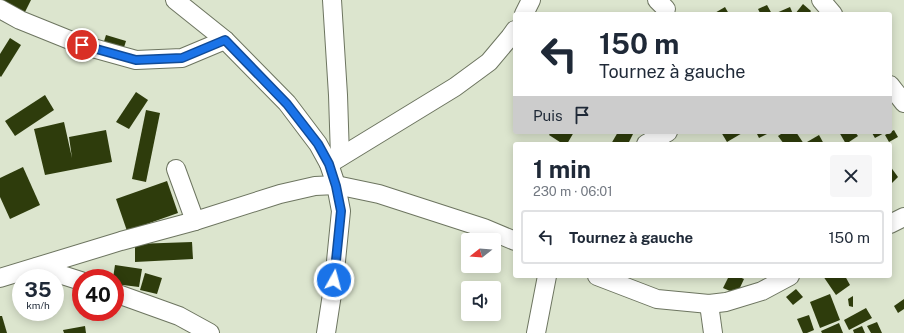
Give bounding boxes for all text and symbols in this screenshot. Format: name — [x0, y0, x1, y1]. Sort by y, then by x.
text: 150 m — [599, 27, 679, 60]
pin — [65, 28, 99, 62]
icon: left — [533, 28, 585, 80]
icon: arrive — [71, 34, 93, 56]
text: Tournez à gauche — [599, 61, 746, 82]
icon: arrive — [571, 104, 593, 126]
text: Puis — [533, 107, 563, 124]
text: 1 min — [533, 155, 591, 183]
button: close — [830, 155, 872, 197]
text: 230 m · 06:01 — [533, 184, 613, 199]
icon: left — [535, 226, 557, 248]
text: Tournez à gauche — [569, 229, 693, 246]
text: 150 m — [828, 229, 870, 246]
north arrow — [461, 233, 501, 273]
map controls — [461, 233, 501, 321]
position arrow — [313, 259, 355, 301]
speed limit sign: 40 — [72, 269, 124, 321]
text: 35 — [25, 278, 51, 302]
button: sound — [461, 281, 501, 321]
text: km/h — [26, 299, 50, 311]

